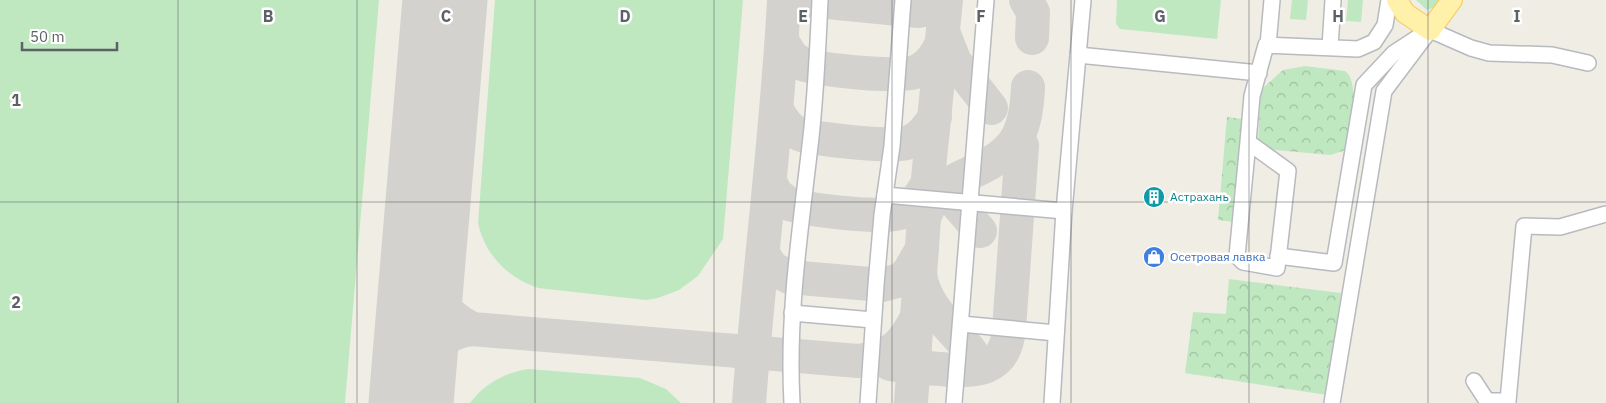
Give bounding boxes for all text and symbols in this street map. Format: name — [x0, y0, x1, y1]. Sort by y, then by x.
text: B — [263, 6, 274, 26]
text: C — [441, 6, 451, 26]
text: D — [619, 6, 631, 26]
text: E — [798, 6, 808, 26]
text: F — [976, 6, 986, 26]
text: G — [1154, 6, 1166, 26]
text: H — [1332, 6, 1344, 26]
text: I — [1514, 6, 1521, 26]
scale bar — [22, 20, 118, 52]
text: 50 m — [30, 27, 65, 46]
text: 1 — [11, 90, 21, 110]
building icon: Астрахань — [1142, 185, 1166, 209]
place label: Астрахань — [1170, 189, 1229, 204]
shop icon: Осетровая лавка — [1142, 245, 1166, 269]
place label: Осетровая лавка — [1170, 249, 1266, 264]
text: 2 — [11, 292, 21, 312]

